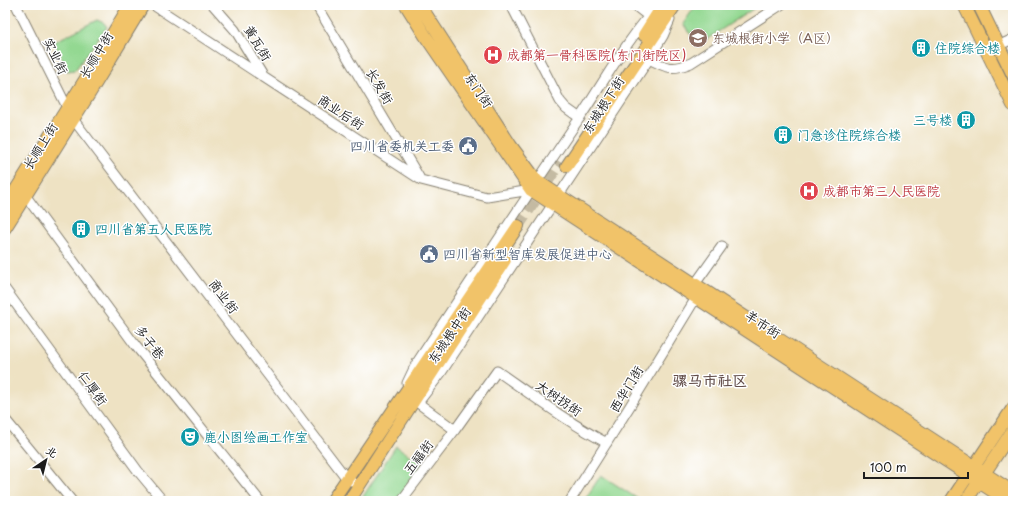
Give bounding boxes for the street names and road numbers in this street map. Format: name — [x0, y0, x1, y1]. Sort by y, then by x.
street label: 黄瓦街 — [240, 21, 277, 64]
street label: 长顺中街 — [74, 28, 117, 82]
street label: 实业街 — [39, 34, 74, 77]
street label: 长发街 — [362, 64, 399, 107]
street label: 东门街 — [461, 68, 498, 111]
street label: 东城根下街 — [577, 72, 628, 137]
street label: 商业后街 — [314, 89, 368, 134]
street label: 长顺上街 — [18, 119, 61, 173]
street label: 商业街 — [205, 274, 244, 317]
street label: 东城根中街 — [423, 302, 475, 367]
street label: 羊市街 — [742, 305, 785, 342]
street label: 多子巷 — [131, 320, 170, 363]
street label: 西华门街 — [604, 362, 647, 416]
street label: 仁厚街 — [74, 366, 113, 409]
street label: 大树拐街 — [532, 375, 586, 420]
street label: 五福街 — [398, 435, 437, 478]

